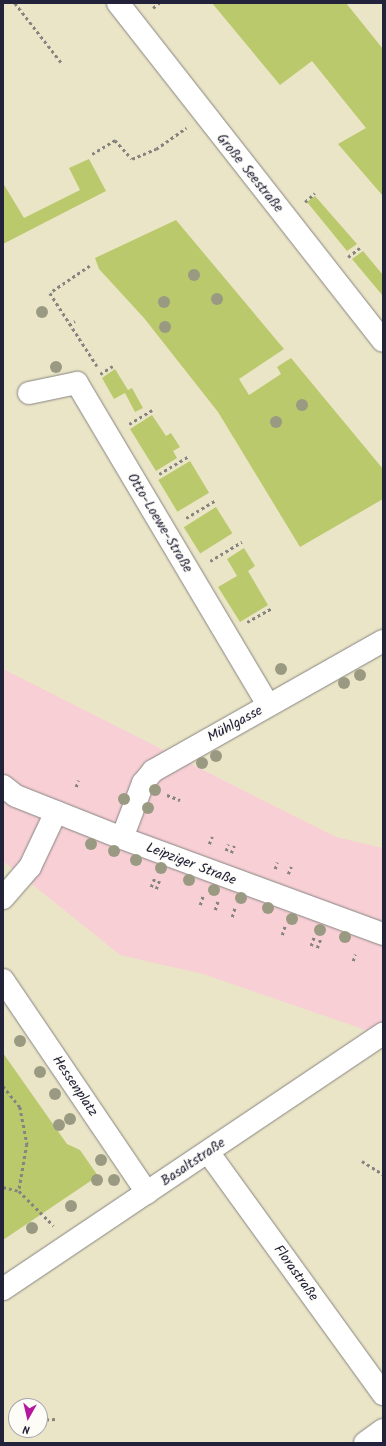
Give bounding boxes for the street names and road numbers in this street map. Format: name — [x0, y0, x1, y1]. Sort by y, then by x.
street label: Große Seestraße — [213, 130, 287, 216]
street label: Otto-Loewe-Straße — [124, 470, 196, 576]
street label: Mühlgasse — [205, 702, 265, 746]
street label: Leipziger Straße — [144, 839, 238, 889]
street label: Hessenplatz — [49, 1052, 101, 1120]
street label: Basaltstraße — [158, 1134, 228, 1190]
street label: Florastraße — [270, 1242, 322, 1304]

